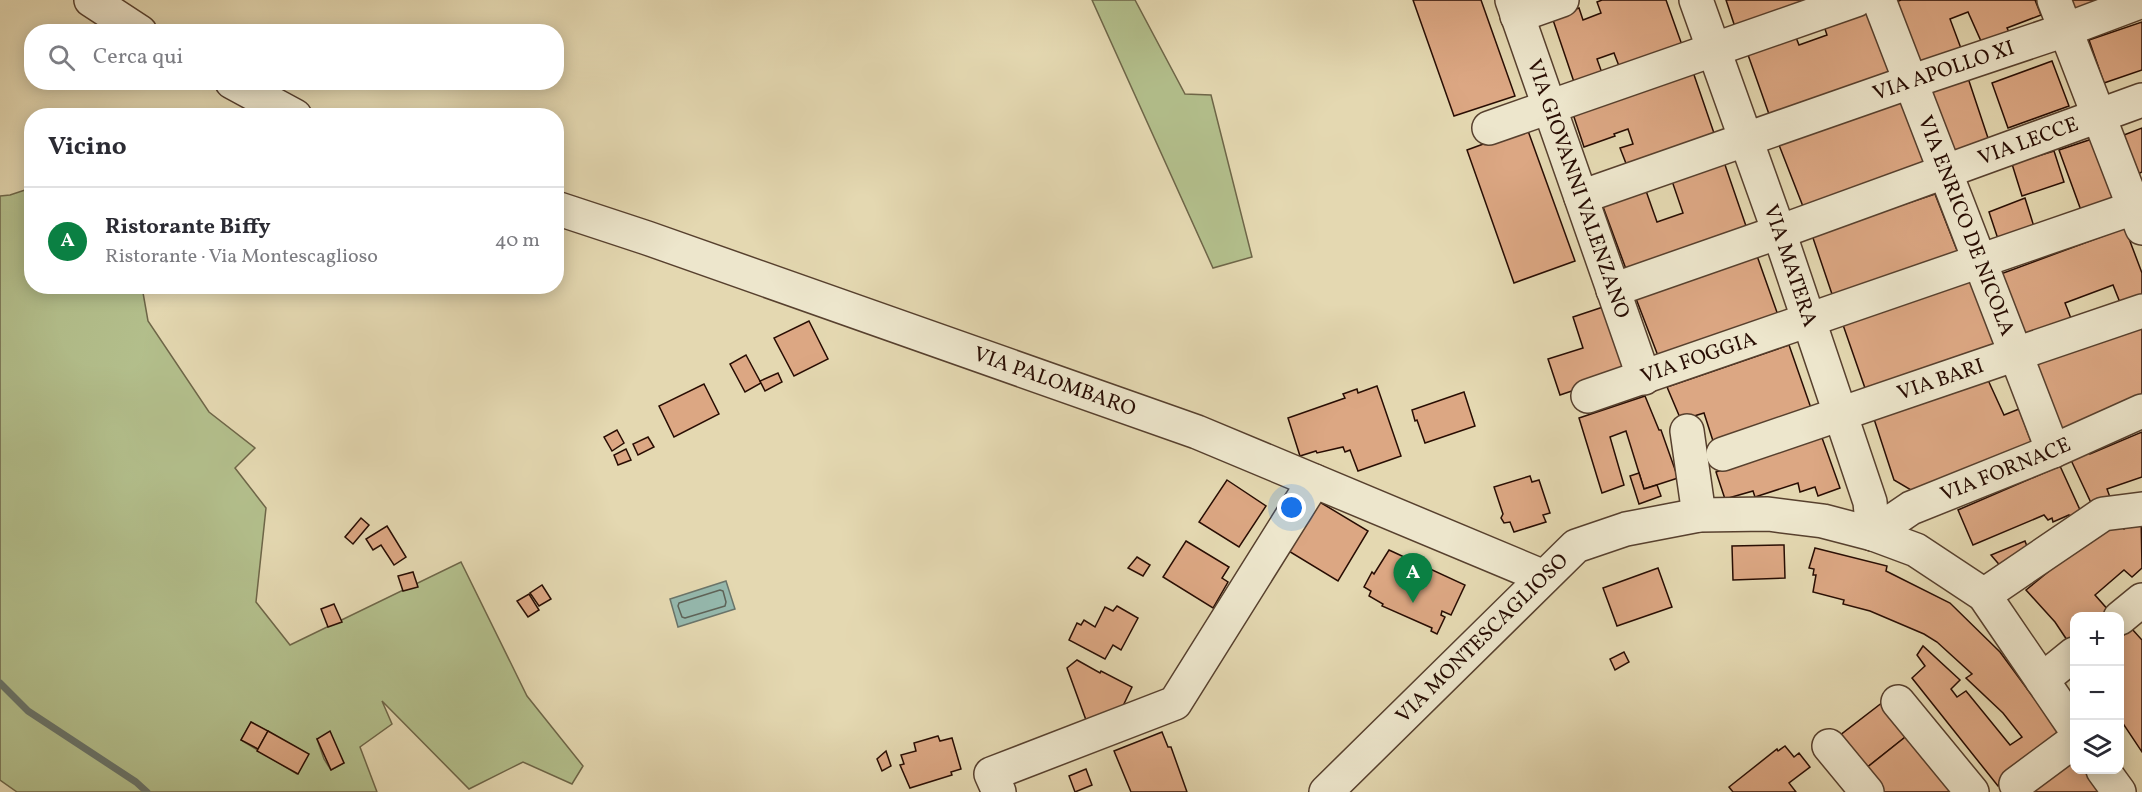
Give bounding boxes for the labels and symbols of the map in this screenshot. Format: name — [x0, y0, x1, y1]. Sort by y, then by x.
street label: VIA APOLLO XI — [1869, 33, 2018, 108]
street label: VIA GIOVANNI VALENZANO — [1519, 55, 1637, 322]
street label: VIA LECCE — [1974, 110, 2082, 173]
street label: VIA ENRICO DE NICOLA — [1910, 111, 2022, 340]
street label: VIA MATERA — [1756, 201, 1825, 331]
street label: VIA FOGGIA — [1637, 324, 1761, 391]
street label: VIA PALOMBARO — [969, 340, 1140, 424]
street label: VIA BARI — [1893, 351, 1988, 408]
street label: VIA FORNACE — [1936, 430, 2075, 509]
your location — [1277, 493, 1306, 522]
street label: VIA MONTESCAGLIOSO — [1391, 548, 1573, 730]
pin: A — [1394, 554, 1432, 603]

